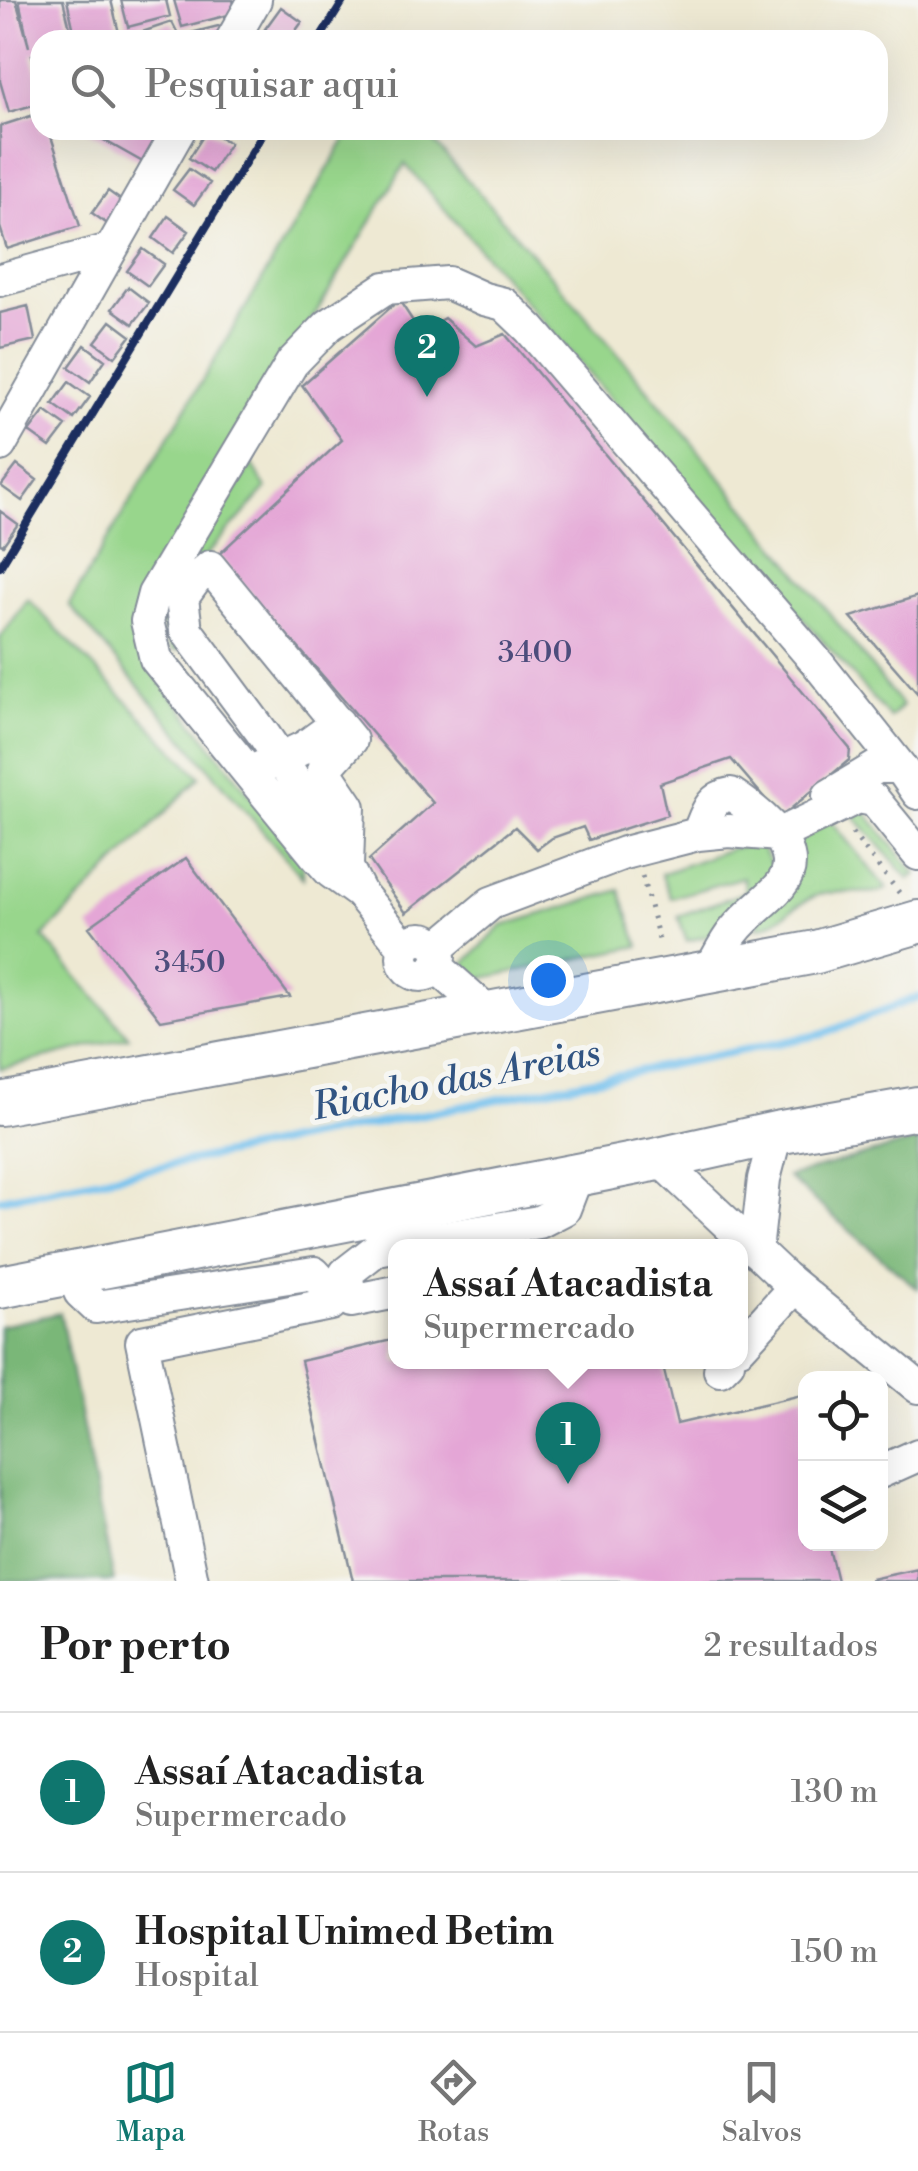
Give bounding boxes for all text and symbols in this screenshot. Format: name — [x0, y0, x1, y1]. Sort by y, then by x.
search box — [30, 30, 888, 140]
icon: search — [65, 58, 120, 113]
text: Pesquisar aqui — [145, 62, 399, 109]
pin: 2 — [394, 314, 460, 397]
house number: 3400 — [498, 634, 572, 672]
house number: 3450 — [154, 944, 226, 982]
your location — [523, 955, 574, 1006]
water label: Riacho das Areias — [307, 1029, 604, 1132]
popup — [388, 1239, 748, 1369]
text: Assaí Atacadista — [423, 1261, 713, 1308]
text: Supermercado — [423, 1308, 635, 1348]
map controls — [798, 1371, 888, 1551]
button: locate — [798, 1371, 888, 1461]
pin: 1 — [536, 1402, 600, 1484]
button: layers — [798, 1461, 888, 1551]
text: Por perto — [40, 1620, 231, 1673]
text: 2 resultados — [704, 1626, 878, 1666]
text: Assaí Atacadista — [135, 1749, 424, 1796]
text: 1 — [65, 1772, 80, 1812]
text: 130 m — [791, 1772, 878, 1812]
text: Supermercado — [135, 1796, 347, 1836]
text: Hospital Unimed Betim — [135, 1909, 554, 1956]
text: 2 — [62, 1932, 83, 1972]
text: 150 m — [791, 1932, 878, 1972]
text: Hospital — [135, 1956, 259, 1996]
tab: Mapa — [116, 2055, 185, 2150]
tab: Rotas — [418, 2055, 489, 2150]
tab: Salvos — [722, 2055, 802, 2150]

